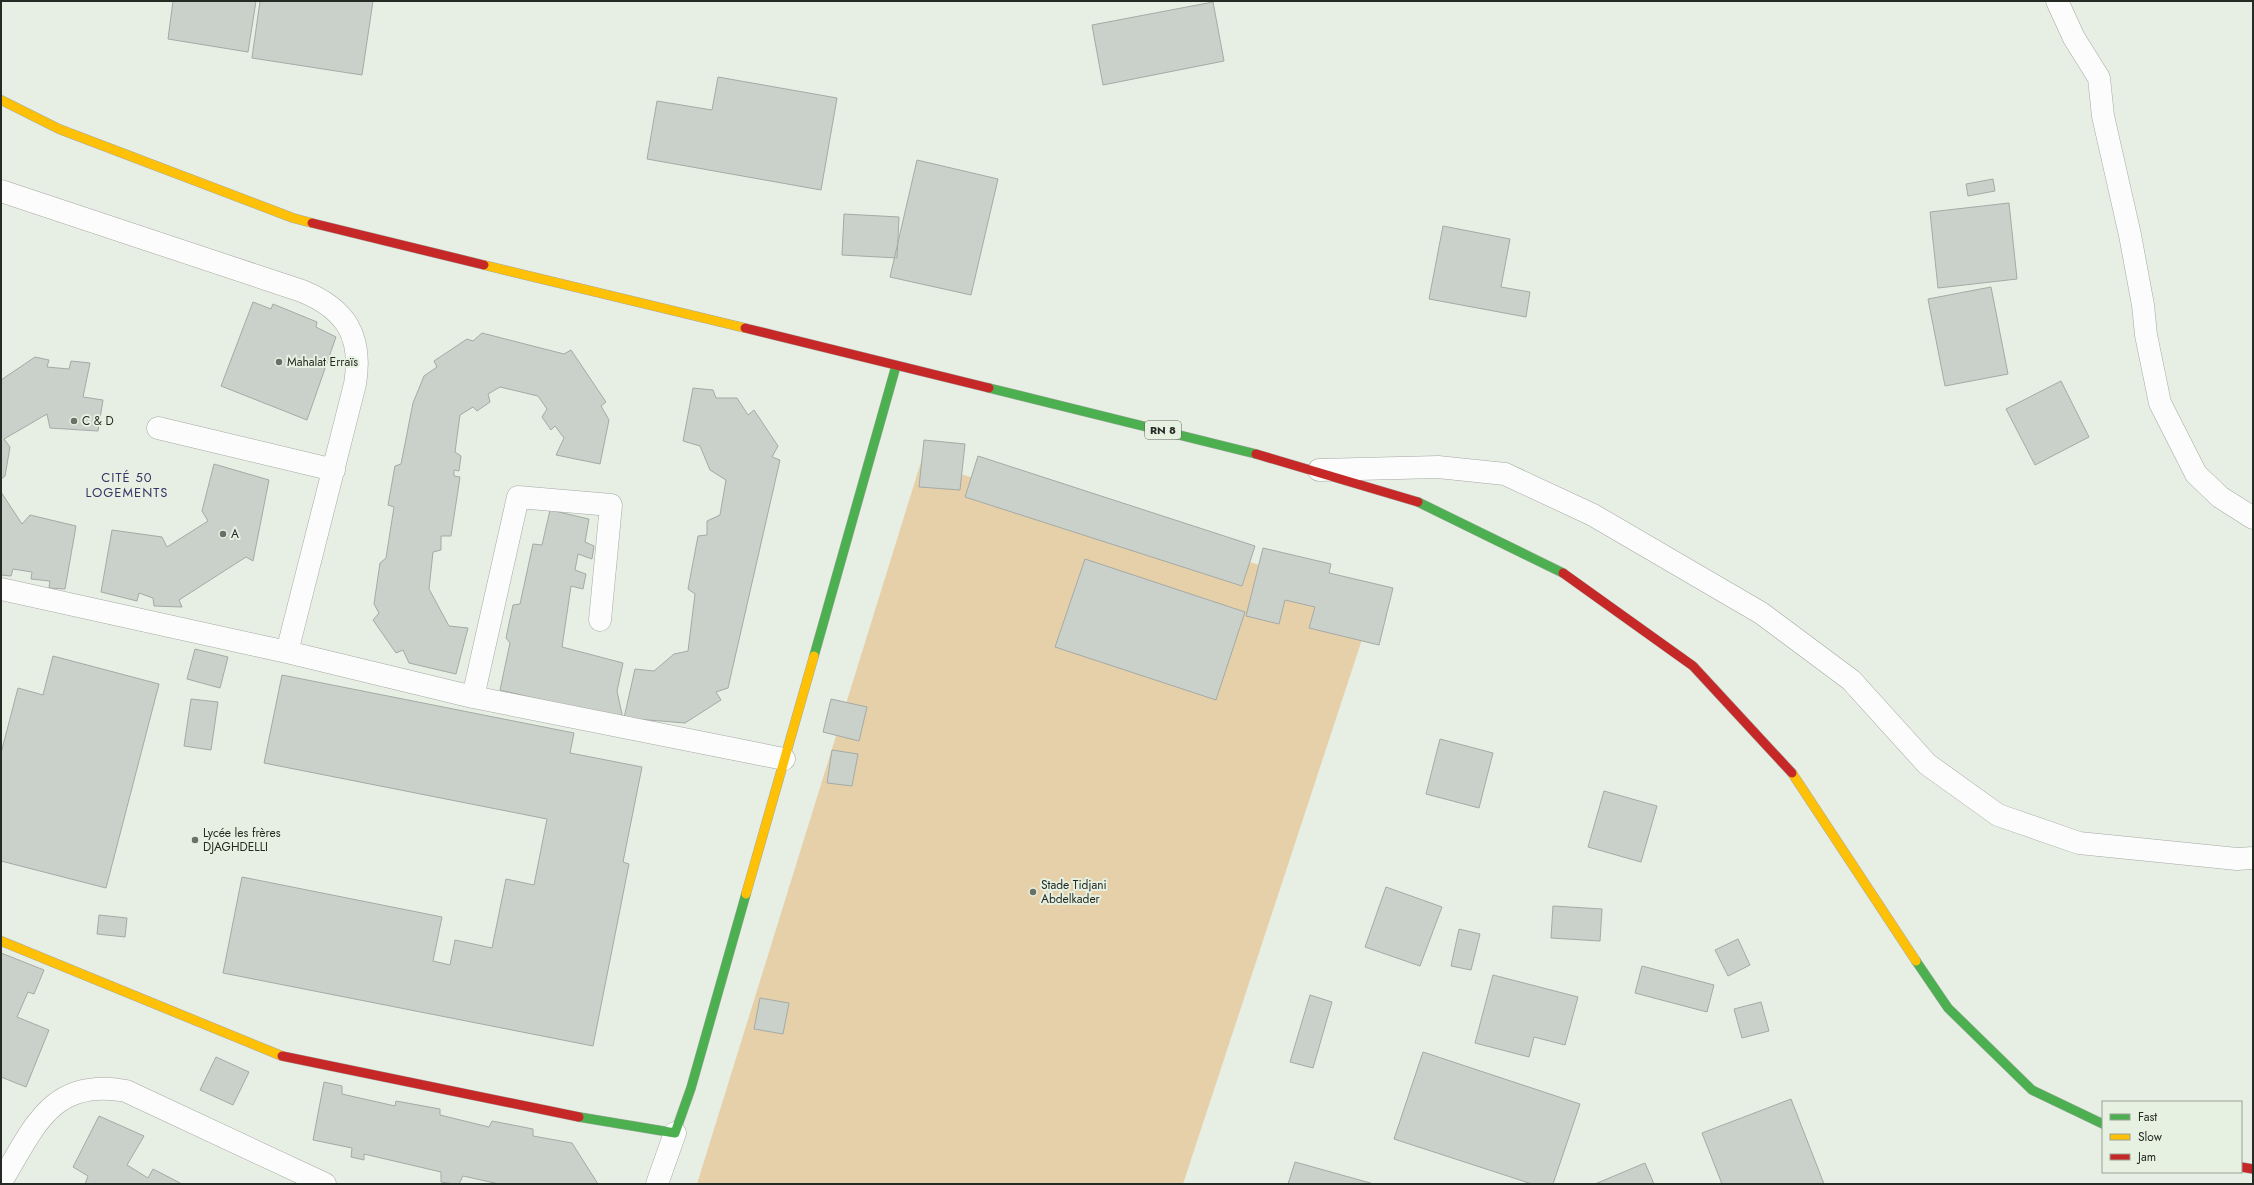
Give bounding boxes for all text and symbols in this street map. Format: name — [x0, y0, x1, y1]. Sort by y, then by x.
place label: Mahalat Erraïs — [287, 353, 358, 371]
marker: Mahalat Erraïs — [274, 357, 284, 367]
place label: C & D — [82, 412, 114, 430]
marker: C & D — [69, 416, 79, 426]
road number: RN 8 — [1145, 421, 1181, 439]
district label: CITÉ 50 LOGEMENTS — [86, 468, 168, 502]
place label: A — [231, 525, 239, 543]
marker: A — [218, 529, 228, 539]
place label: Lycée les frères DJAGHDELLI — [203, 824, 281, 856]
marker: Lycée les frères DJAGHDELLI — [190, 835, 200, 845]
place label: Stade Tidjani Abdelkader — [1041, 876, 1107, 908]
marker: Stade Tidjani Abdelkader — [1028, 887, 1038, 897]
legend — [2102, 1101, 2242, 1173]
text: Fast — [2138, 1108, 2157, 1126]
text: Slow — [2138, 1128, 2163, 1146]
text: Jam — [2136, 1148, 2156, 1166]

